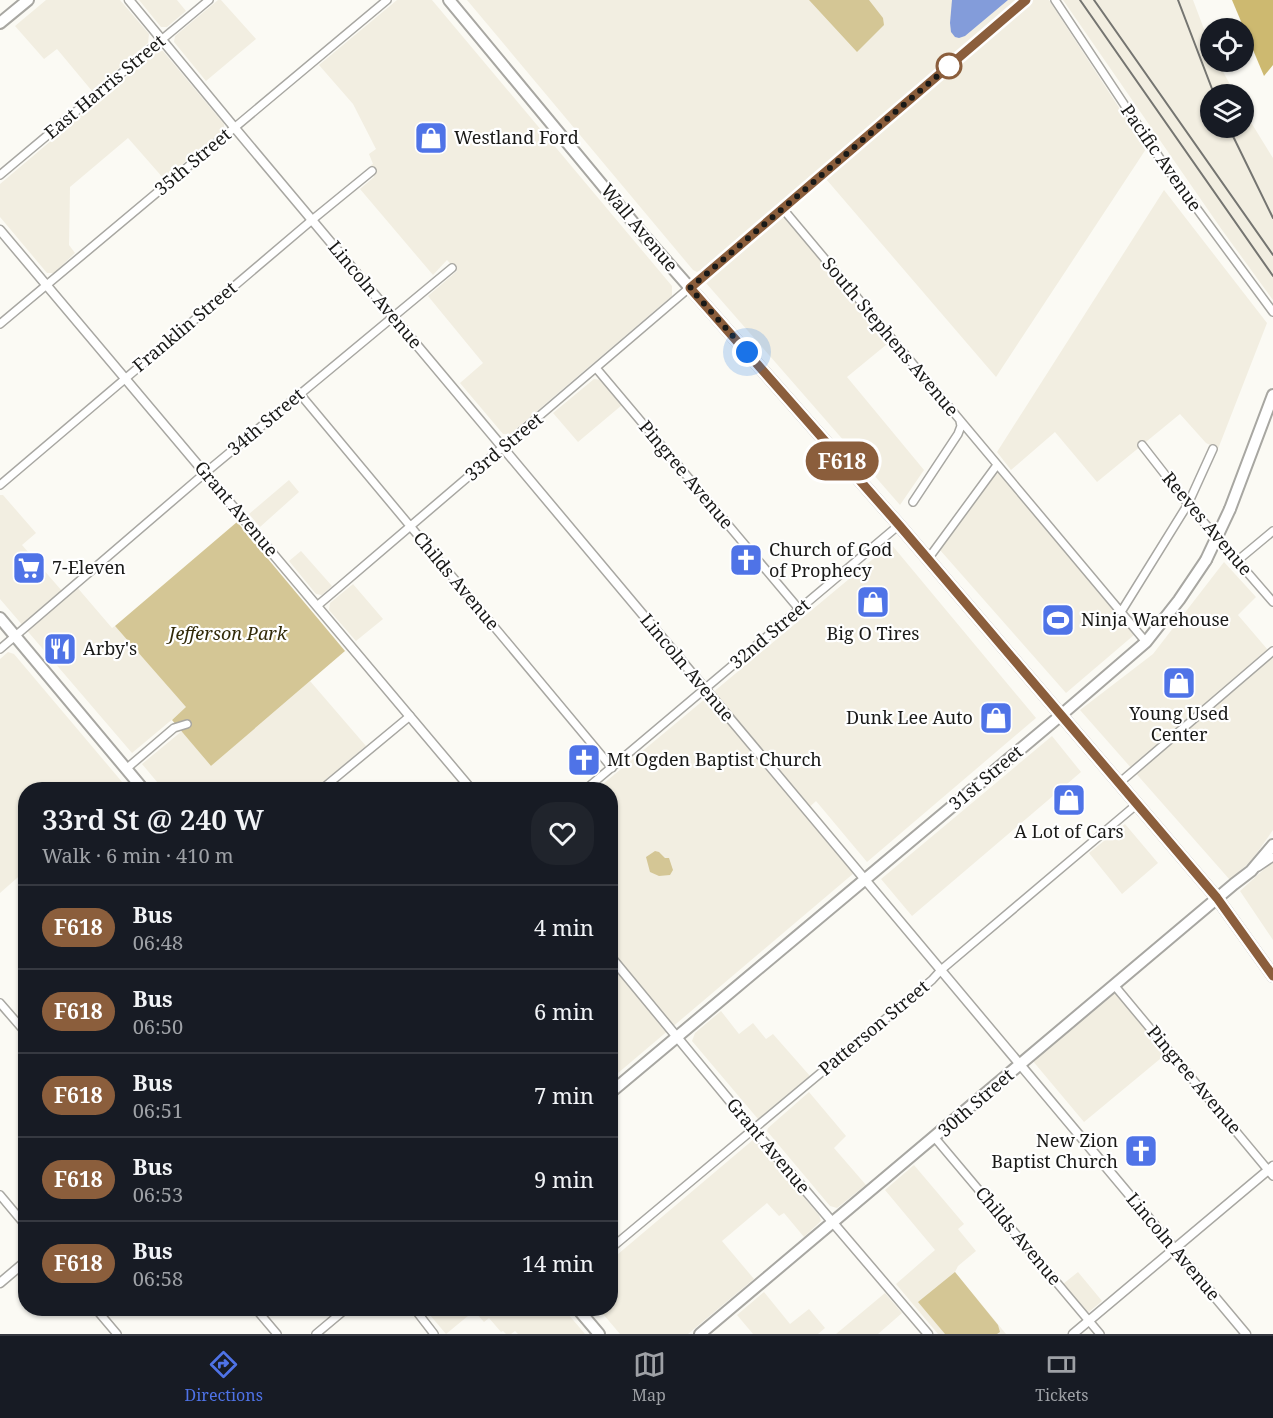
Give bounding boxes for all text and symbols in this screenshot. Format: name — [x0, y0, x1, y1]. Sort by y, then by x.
map controls — [1200, 18, 1254, 138]
button: locate — [1200, 18, 1254, 72]
street label: East Harris Street — [39, 29, 170, 144]
unlabelled marker — [936, 53, 962, 79]
button: layers — [1200, 84, 1254, 138]
street label: Pacific Avenue — [1116, 99, 1208, 216]
shop icon: Westland Ford — [413, 120, 449, 156]
street label: 35th Street — [149, 122, 236, 200]
place label: Westland Ford — [454, 125, 579, 149]
street label: Wall Avenue — [596, 178, 684, 276]
street label: Lincoln Avenue — [323, 235, 428, 353]
street label: South Stephens Avenue — [817, 252, 964, 421]
street label: Franklin Street — [127, 276, 241, 377]
your location — [732, 337, 762, 367]
street label: 34th Street — [222, 382, 309, 460]
street label: 33rd Street — [459, 407, 547, 486]
street label: Pingree Avenue — [634, 415, 739, 534]
line badge: F618 — [800, 442, 884, 480]
text: F618 — [818, 447, 866, 475]
street label: Grant Avenue — [190, 455, 284, 561]
street label: Reeves Avenue — [1157, 467, 1258, 580]
street label: Childs Avenue — [408, 526, 505, 635]
place label: Church of God of Prophecy — [769, 537, 892, 582]
church icon: Church of God of Prophecy — [728, 542, 764, 578]
supermarket icon: 7-Eleven — [11, 550, 47, 586]
place label: 7-Eleven — [52, 555, 126, 579]
shop icon: Big O Tires — [855, 584, 891, 620]
street label: 32nd Street — [724, 593, 814, 674]
sports icon: Ninja Warehouse — [1040, 602, 1076, 638]
place label: Ninja Warehouse — [1081, 607, 1229, 631]
street label: Lincoln Avenue — [635, 608, 740, 726]
park label: Jefferson Park — [166, 621, 288, 645]
place label: Big O Tires — [827, 621, 919, 645]
restaurant icon: Arby's — [42, 631, 78, 667]
place label: Arby's — [83, 636, 137, 660]
shop icon: Young Used Center — [1161, 665, 1197, 701]
shop icon: Dunk Lee Auto — [978, 700, 1014, 736]
place label: Young Used Center — [1128, 701, 1229, 746]
place label: Dunk Lee Auto — [846, 705, 973, 729]
street label: 31st Street — [943, 739, 1027, 815]
church icon: Mt Ogden Baptist Church — [566, 742, 602, 778]
place label: Mt Ogden Baptist Church — [607, 747, 822, 771]
shop icon: A Lot of Cars — [1051, 782, 1087, 818]
text: 33rd St @ 240 W — [42, 800, 264, 838]
button: heart — [531, 802, 594, 865]
place label: A Lot of Cars — [1014, 819, 1124, 843]
text: Walk · 6 min · 410 m — [42, 842, 234, 869]
text: Bus — [133, 899, 173, 929]
text: 4 min — [534, 912, 594, 942]
text: F618 — [54, 913, 103, 941]
text: 06:48 — [133, 929, 183, 956]
street label: Patterson Street — [813, 974, 933, 1080]
text: Bus — [133, 983, 173, 1013]
text: 6 min — [534, 996, 594, 1026]
text: F618 — [54, 997, 103, 1025]
text: 06:50 — [133, 1013, 183, 1040]
street label: Pingree Avenue — [1142, 1020, 1247, 1139]
street label: 30th Street — [932, 1063, 1018, 1142]
text: Bus — [133, 1067, 173, 1097]
text: 7 min — [534, 1080, 594, 1110]
text: F618 — [54, 1081, 103, 1109]
street label: Grant Avenue — [722, 1092, 816, 1198]
text: 06:51 — [133, 1097, 183, 1124]
place label: New Zion Baptist Church — [991, 1128, 1118, 1173]
church icon: New Zion Baptist Church — [1123, 1133, 1159, 1169]
text: Bus — [133, 1151, 173, 1181]
text: 9 min — [534, 1164, 594, 1194]
text: F618 — [54, 1165, 103, 1193]
text: 06:53 — [133, 1181, 183, 1208]
street label: Childs Avenue — [970, 1181, 1067, 1290]
street label: Lincoln Avenue — [1121, 1187, 1226, 1305]
text: Bus — [133, 1235, 173, 1265]
text: 14 min — [522, 1248, 594, 1278]
text: F618 — [54, 1249, 103, 1277]
text: 06:58 — [133, 1265, 183, 1292]
tab: Directions — [185, 1348, 263, 1406]
tab: Map — [632, 1348, 666, 1406]
tab: Tickets — [1035, 1348, 1088, 1406]

